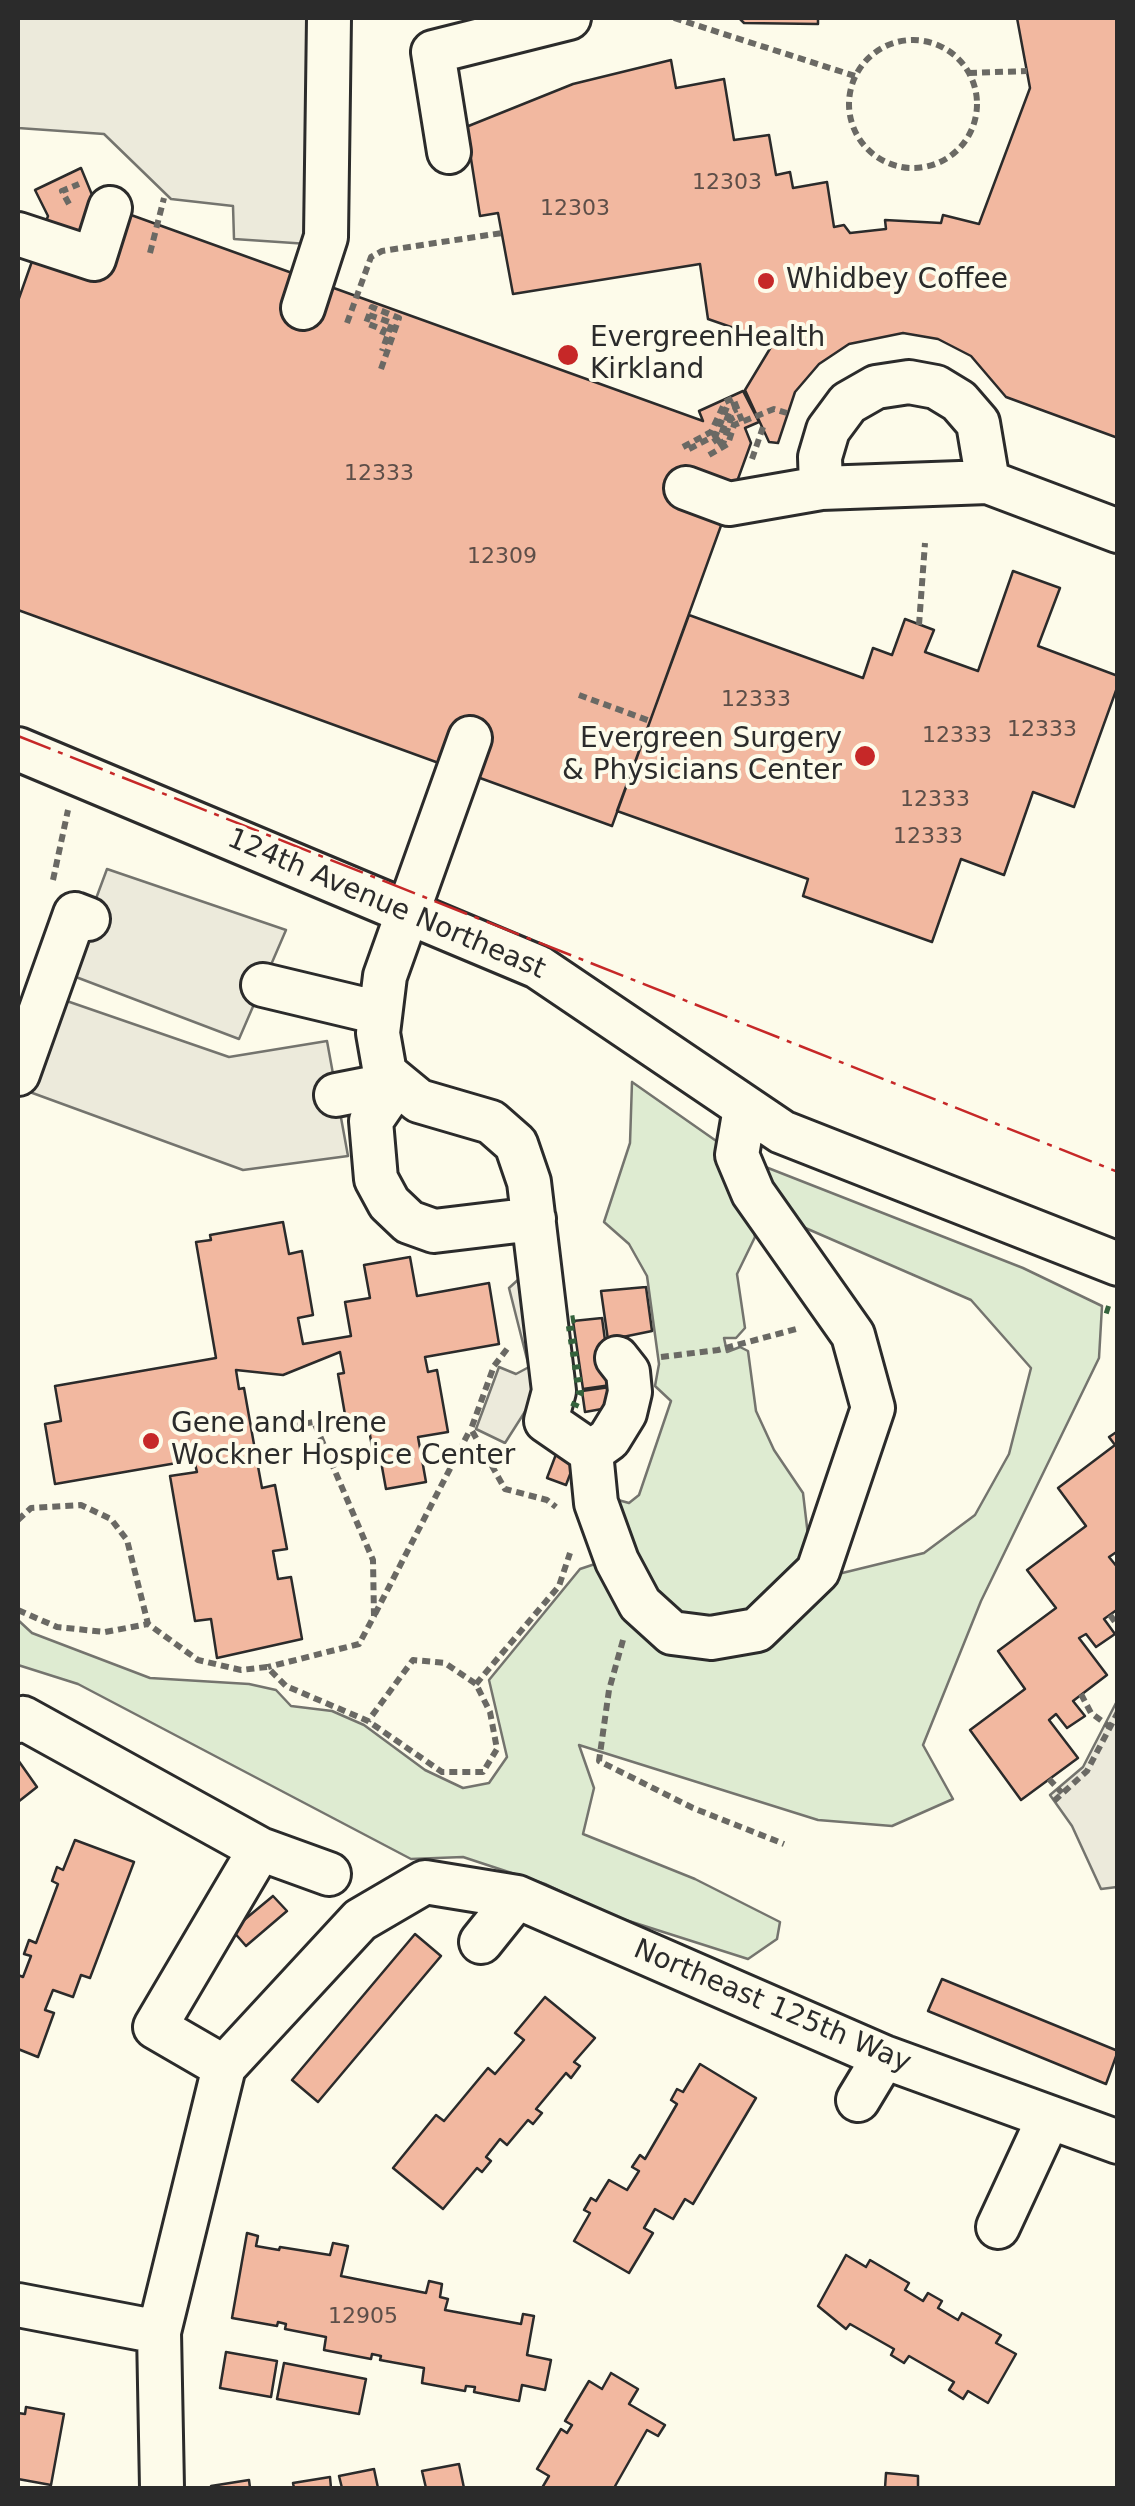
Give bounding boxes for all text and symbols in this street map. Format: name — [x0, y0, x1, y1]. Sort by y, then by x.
house number: 12303 — [692, 170, 762, 196]
house number: 12303 — [540, 196, 610, 222]
place label: Whidbey Coffee — [786, 264, 1008, 298]
marker: Whidbey Coffee — [755, 270, 777, 292]
place label: EvergreenHealth Kirkland — [590, 322, 825, 388]
marker: EvergreenHealth Kirkland — [555, 342, 581, 368]
house number: 12333 — [344, 461, 414, 487]
house number: 12309 — [467, 544, 537, 570]
house number: 12333 — [721, 687, 791, 713]
house number: 12333 — [1007, 717, 1077, 743]
place label: Evergreen Surgery & Physicians Center — [562, 723, 842, 789]
house number: 12333 — [922, 723, 992, 749]
marker: Evergreen Surgery & Physicians Center — [852, 743, 878, 769]
house number: 12333 — [900, 787, 970, 813]
street label: 124th Avenue Northeast — [222, 823, 550, 987]
house number: 12333 — [893, 824, 963, 850]
place label: Gene and Irene Wockner Hospice Center — [171, 1408, 515, 1474]
marker: Gene and Irene Wockner Hospice Center — [140, 1430, 162, 1452]
street label: Northeast 125th Way — [628, 1933, 916, 2081]
house number: 12905 — [328, 2304, 398, 2330]

